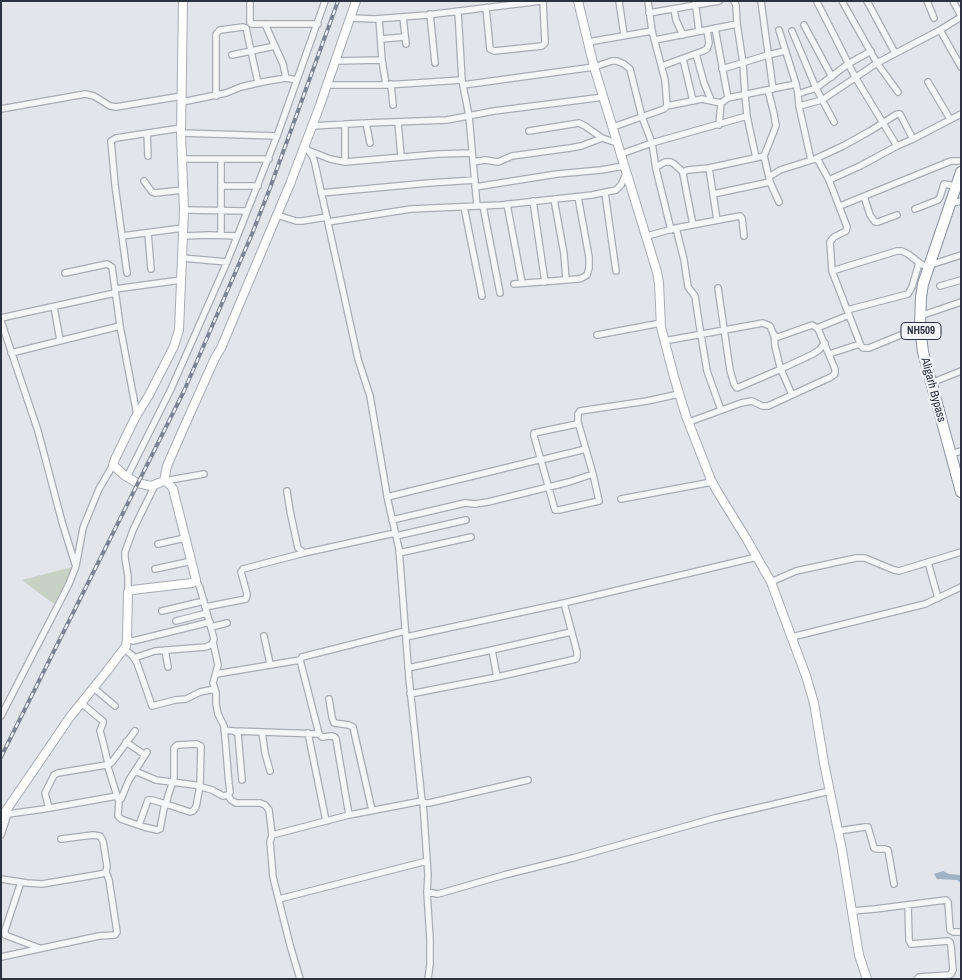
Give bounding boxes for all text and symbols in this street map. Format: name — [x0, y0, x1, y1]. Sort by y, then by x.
road number: NH509 — [901, 322, 941, 340]
street label: Aligarh Bypass — [917, 356, 949, 424]

